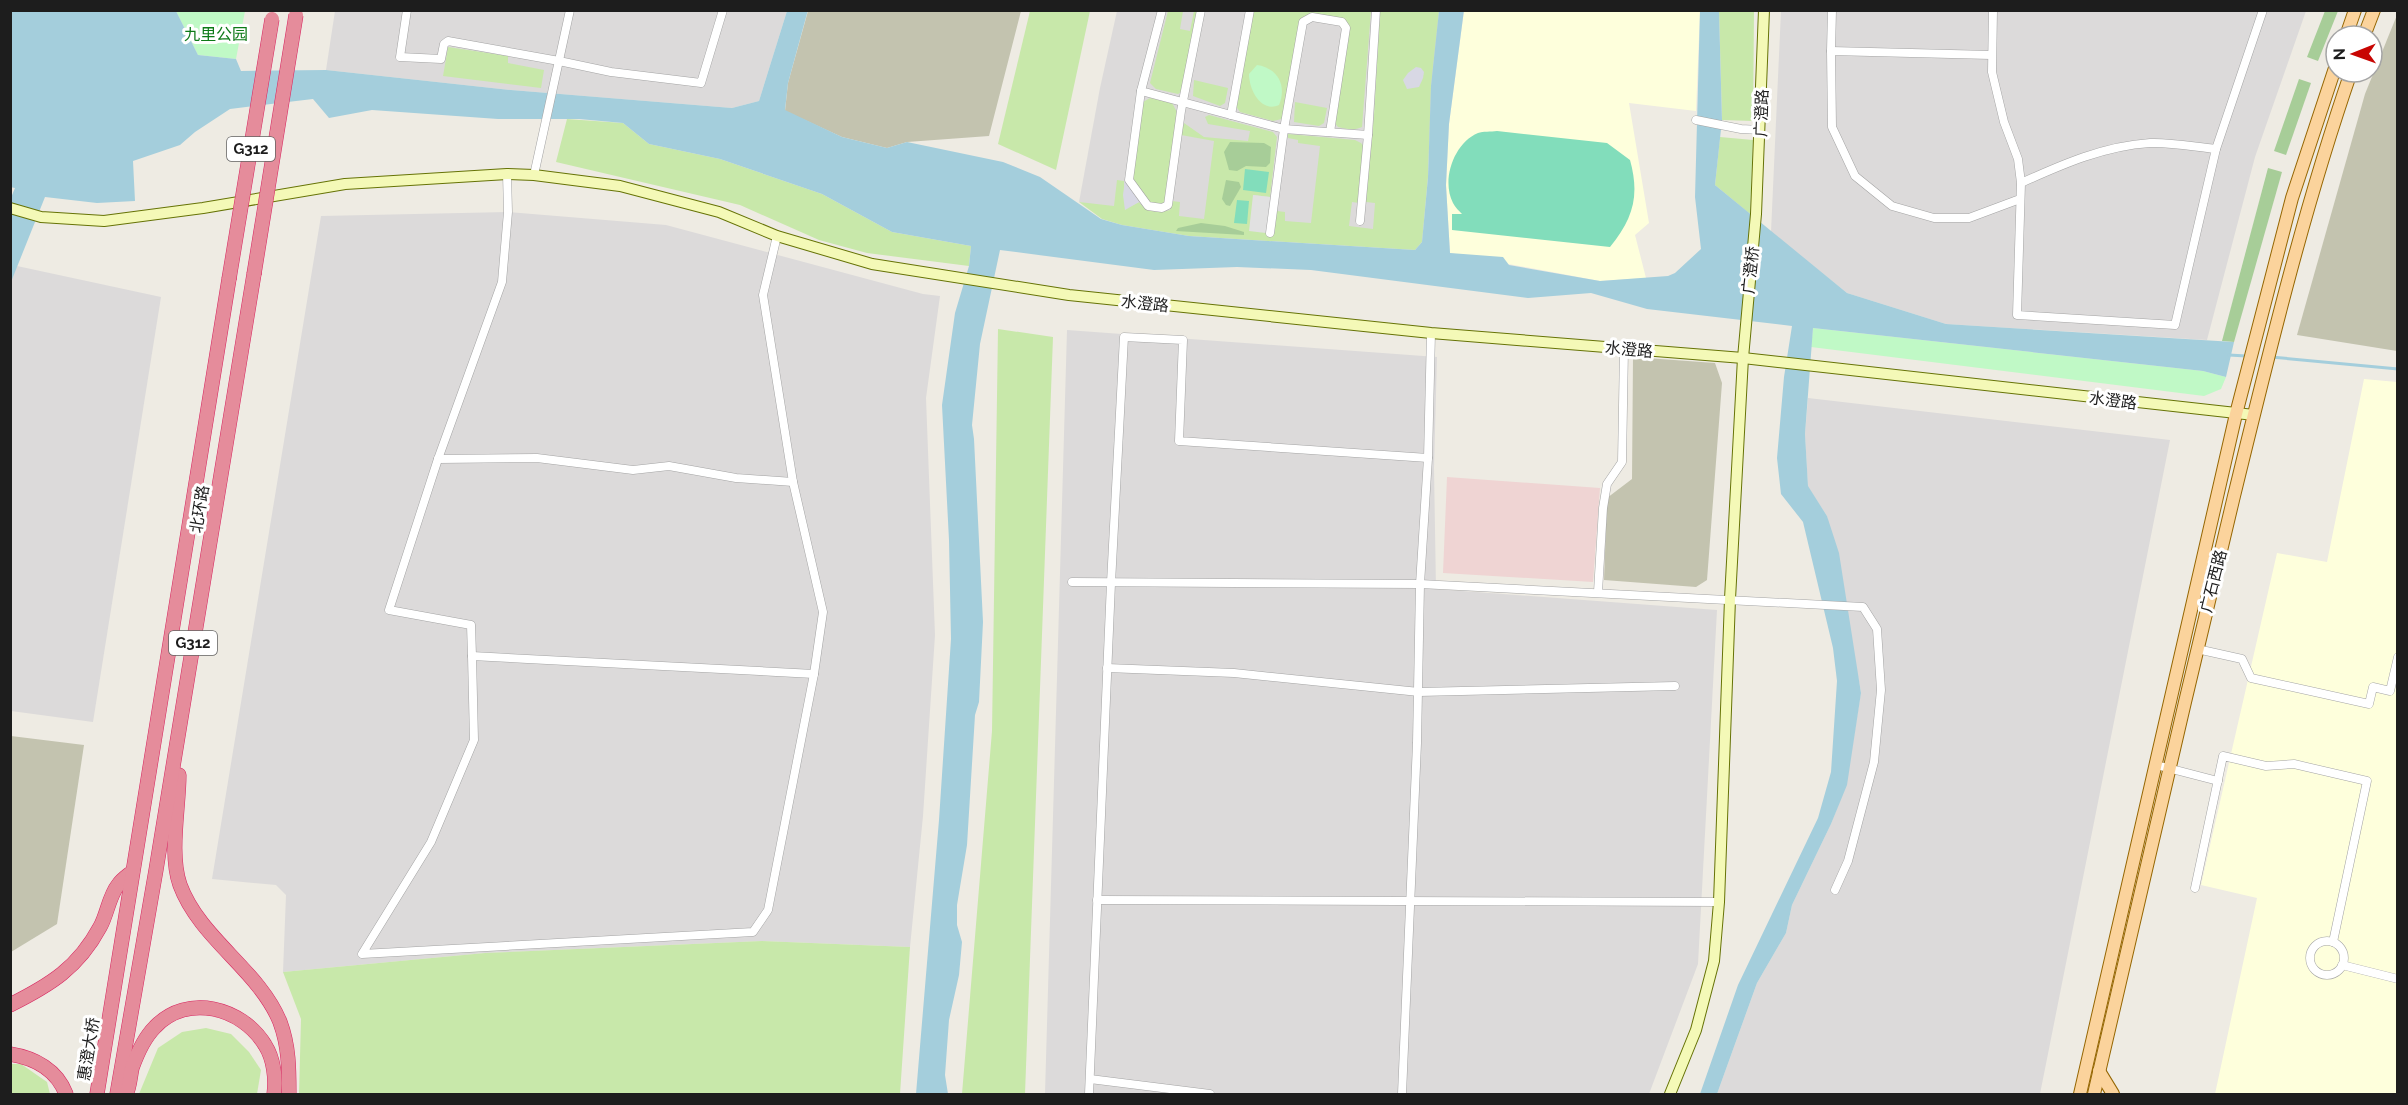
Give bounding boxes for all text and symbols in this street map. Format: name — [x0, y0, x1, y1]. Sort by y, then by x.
north arrow — [2324, 24, 2384, 84]
park label: 九里公园 — [184, 25, 248, 44]
text: N — [2330, 48, 2349, 61]
street label: 广澄路 — [1751, 89, 1772, 137]
road number: G312 — [227, 137, 275, 161]
street label: 广澄桥 — [1739, 245, 1762, 295]
street label: 水澄路 — [1120, 292, 1170, 315]
street label: 水澄路 — [1604, 338, 1654, 361]
street label: 水澄路 — [2088, 388, 2138, 413]
street label: 北环路 — [186, 484, 213, 534]
street label: 广石西路 — [2197, 548, 2230, 614]
road number: G312 — [169, 631, 217, 655]
street label: 惠澄大桥 — [74, 1016, 103, 1082]

